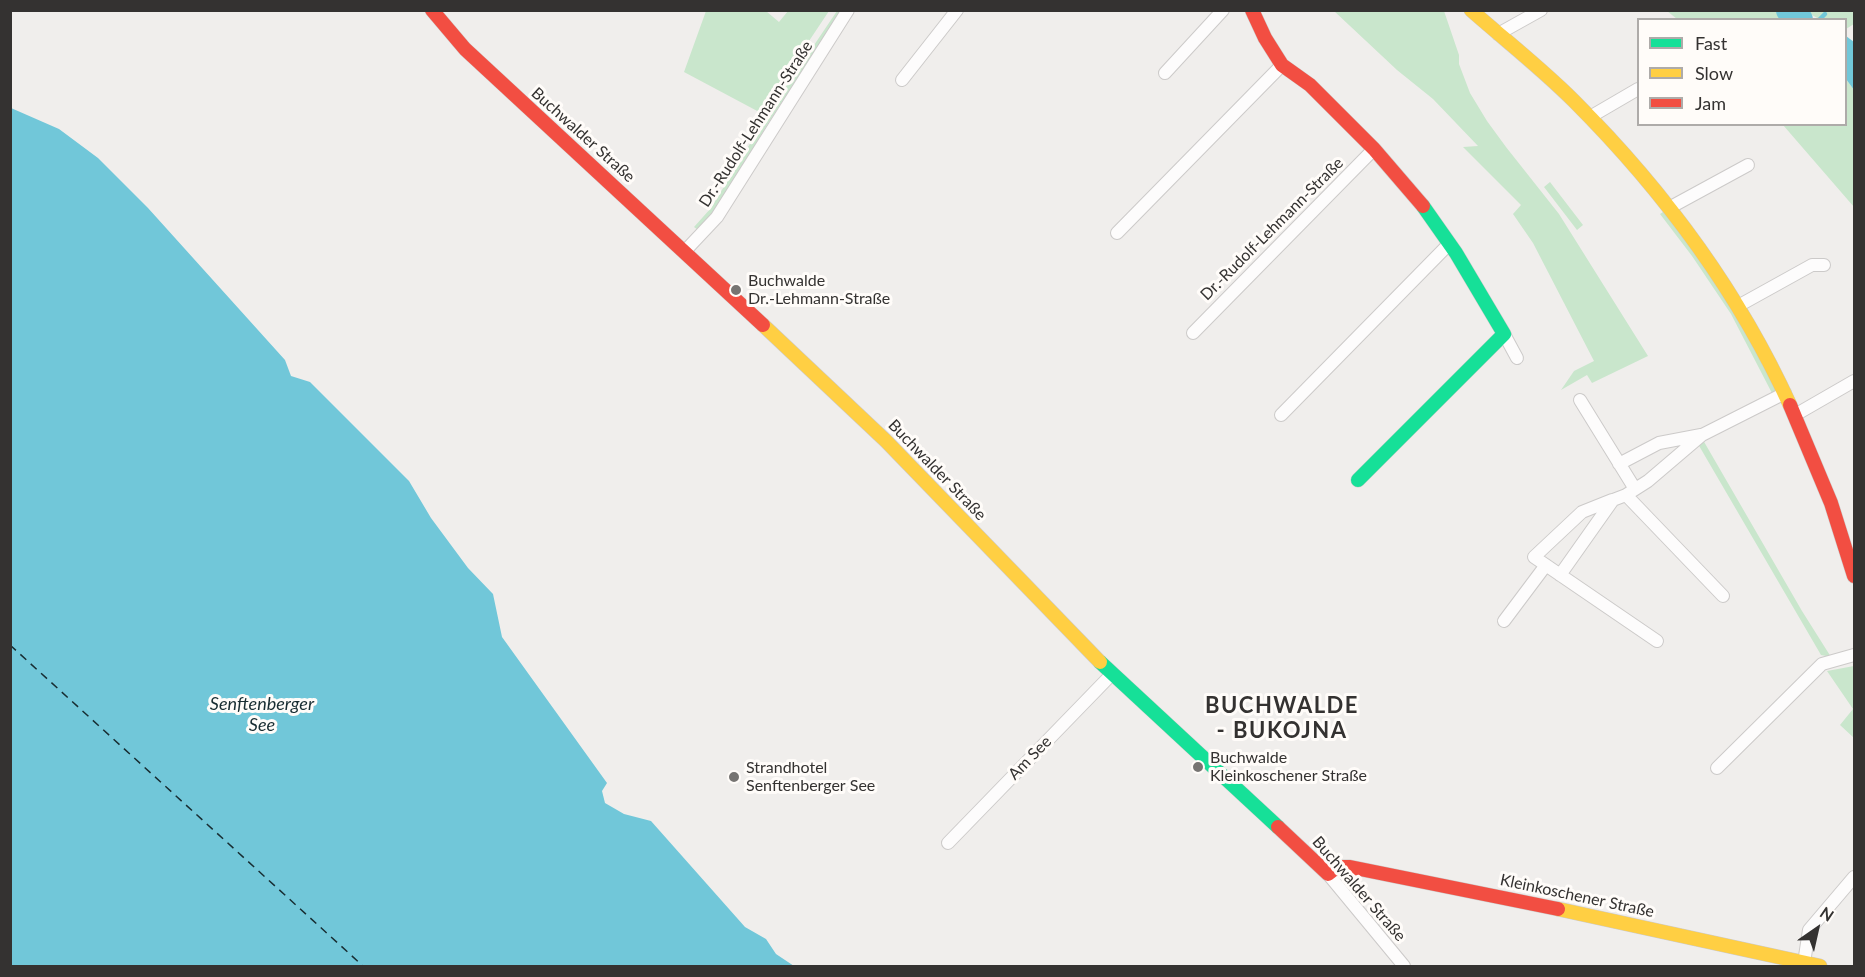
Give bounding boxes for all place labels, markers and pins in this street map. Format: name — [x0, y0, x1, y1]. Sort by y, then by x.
place label: Buchwalde Dr.-Lehmann-Straße — [748, 271, 890, 309]
marker: Buchwalde Dr.-Lehmann-Straße — [729, 283, 743, 297]
place label: Buchwalde Kleinkoschener Straße — [1210, 748, 1367, 786]
place label: Strandhotel Senftenberger See — [746, 758, 875, 796]
marker: Buchwalde Kleinkoschener Straße — [1191, 760, 1205, 774]
marker: Strandhotel Senftenberger See — [727, 770, 741, 784]

